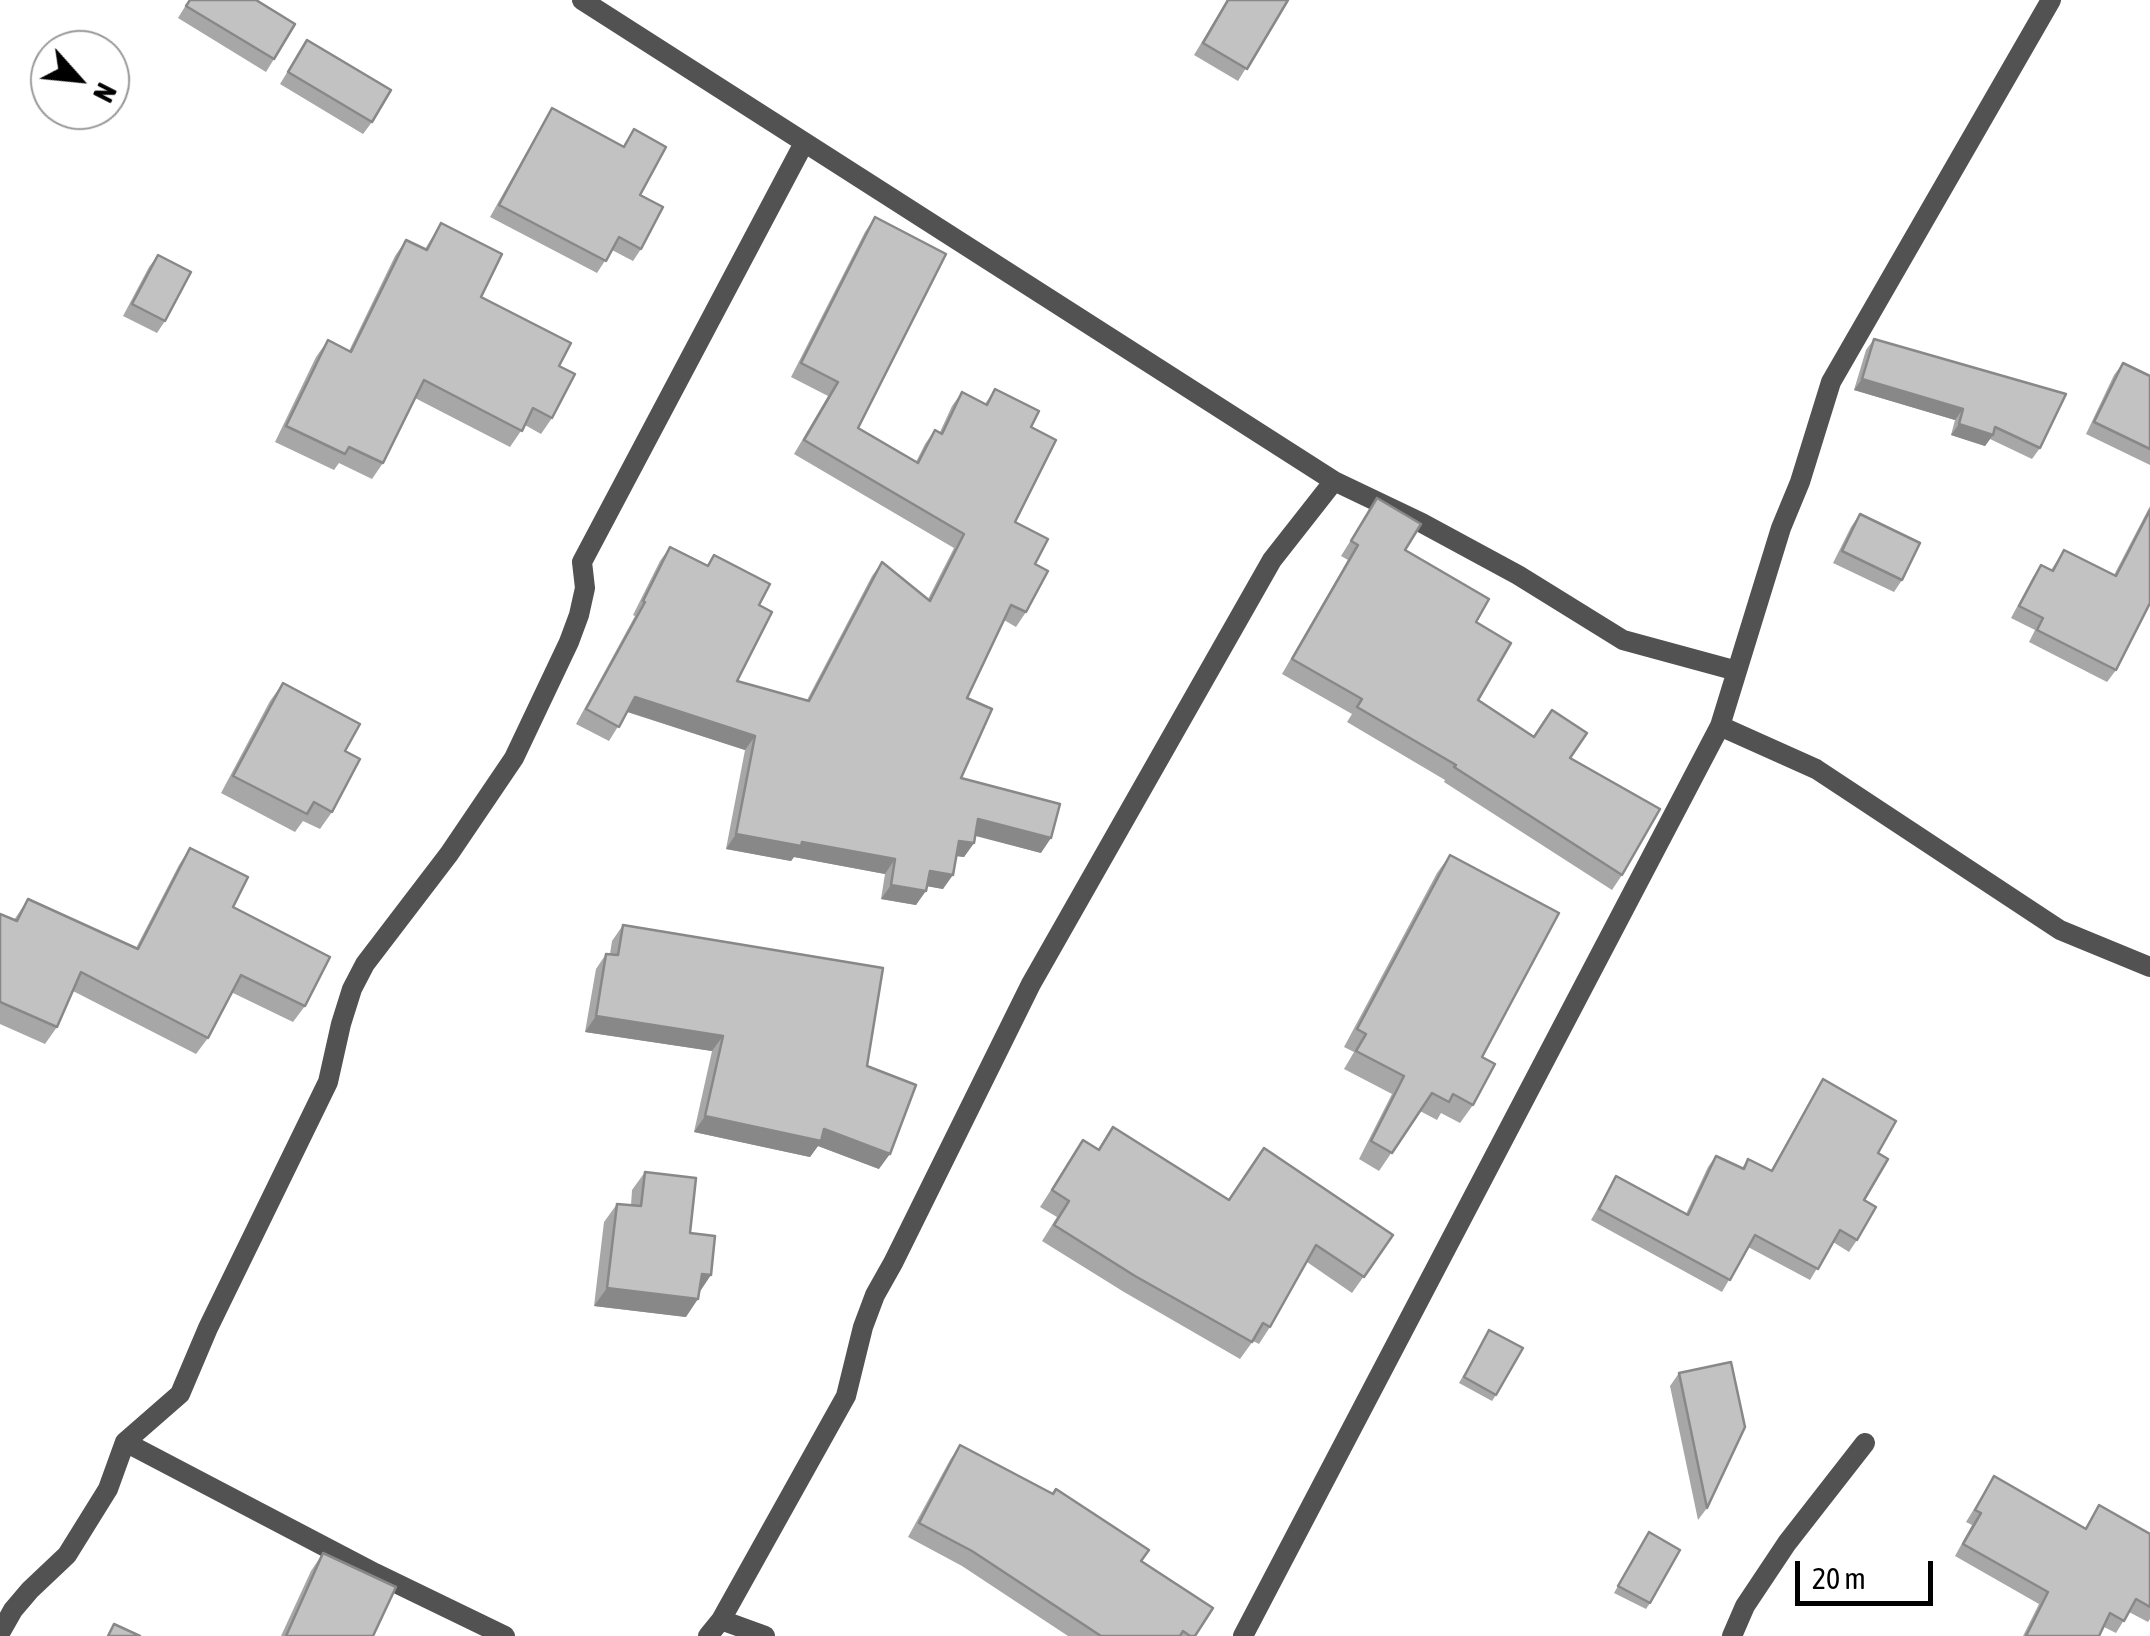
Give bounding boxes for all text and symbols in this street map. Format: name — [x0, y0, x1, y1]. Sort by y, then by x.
north arrow — [30, 30, 130, 130]
text: N — [87, 78, 123, 107]
scale bar — [1800, 1541, 1938, 1603]
text: 20 m — [1812, 1561, 1866, 1595]

